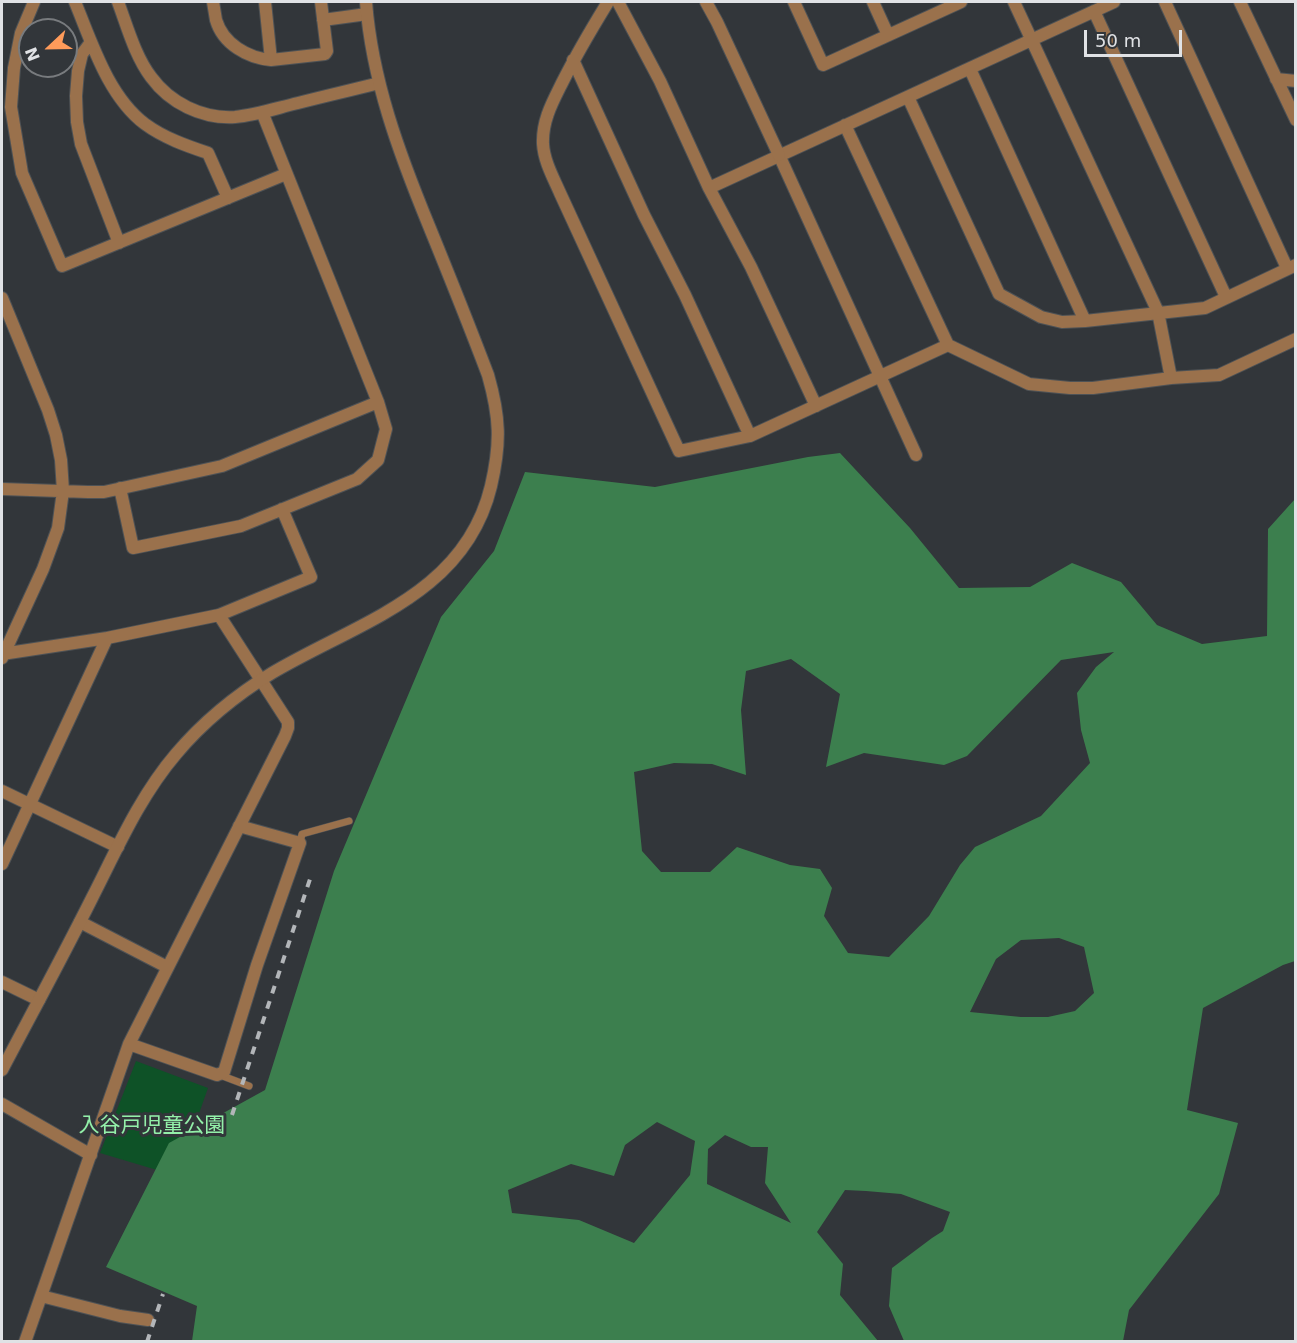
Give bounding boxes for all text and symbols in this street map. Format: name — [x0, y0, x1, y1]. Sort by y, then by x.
north arrow — [18, 18, 78, 78]
scale bar — [1087, 18, 1184, 56]
text: 50 m — [1095, 30, 1141, 51]
text: N — [21, 44, 44, 64]
park label: 入谷戸児童公園 — [79, 1114, 225, 1140]

